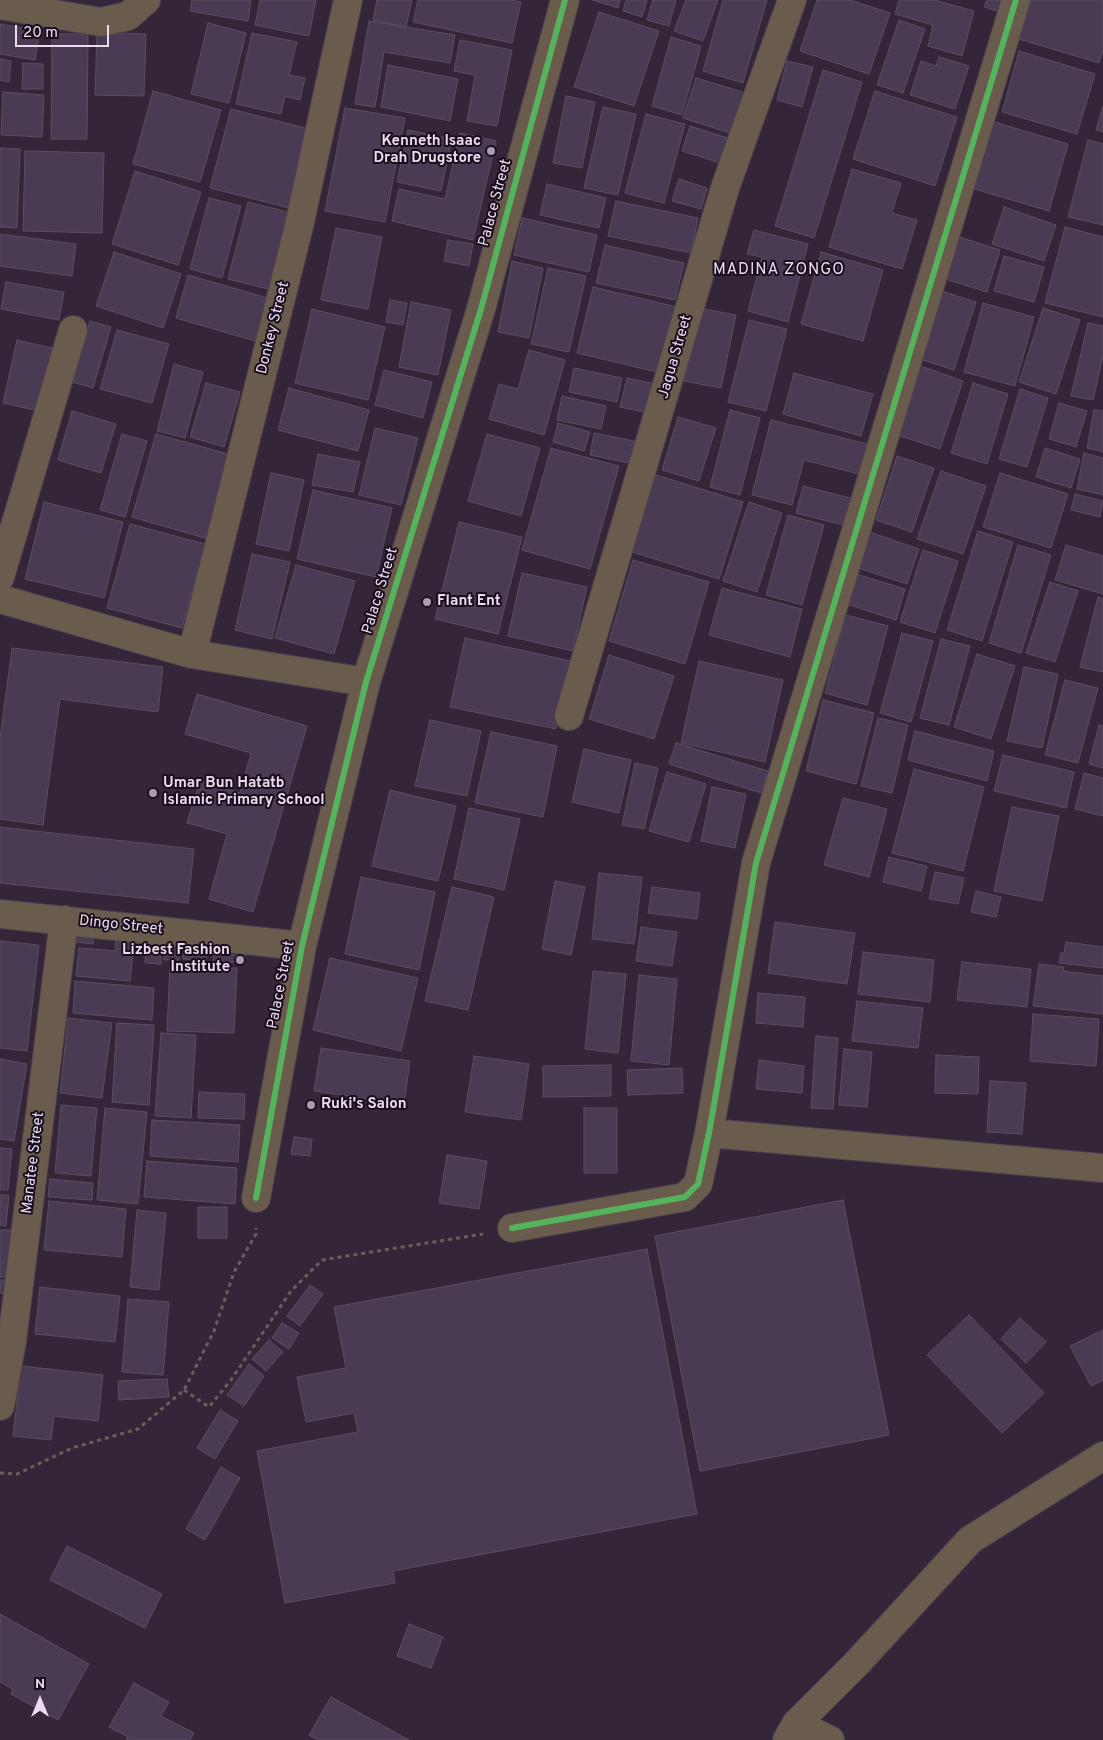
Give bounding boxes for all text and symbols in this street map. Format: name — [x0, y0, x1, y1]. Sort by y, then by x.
scale bar — [18, 15, 111, 47]
text: 20 m — [23, 24, 58, 43]
place label: Kenneth Isaac Drah Drugstore — [373, 133, 481, 168]
marker: Kenneth Isaac Drah Drugstore — [485, 145, 497, 157]
street label: Palace Street — [476, 157, 516, 249]
district label: MADINA ZONGO — [711, 261, 847, 281]
street label: Donkey Street — [254, 280, 294, 376]
street label: Jagua Street — [655, 313, 697, 401]
street label: Palace Street — [359, 546, 403, 636]
place label: Flant Ent — [437, 593, 501, 611]
marker: Flant Ent — [421, 596, 433, 608]
place label: Umar Bun Hatatb Islamic Primary School — [163, 775, 325, 810]
marker: Umar Bun Hatatb Islamic Primary School — [147, 787, 159, 799]
street label: Dingo Street — [78, 913, 164, 939]
street label: Palace Street — [265, 939, 299, 1031]
place label: Lizbest Fashion Institute — [122, 942, 230, 977]
marker: Lizbest Fashion Institute — [234, 954, 246, 966]
place label: Ruki's Salon — [321, 1096, 407, 1114]
marker: Ruki's Salon — [305, 1099, 317, 1111]
street label: Manatee Street — [19, 1111, 49, 1215]
north arrow — [15, 1675, 65, 1725]
text: N — [35, 1676, 45, 1693]

